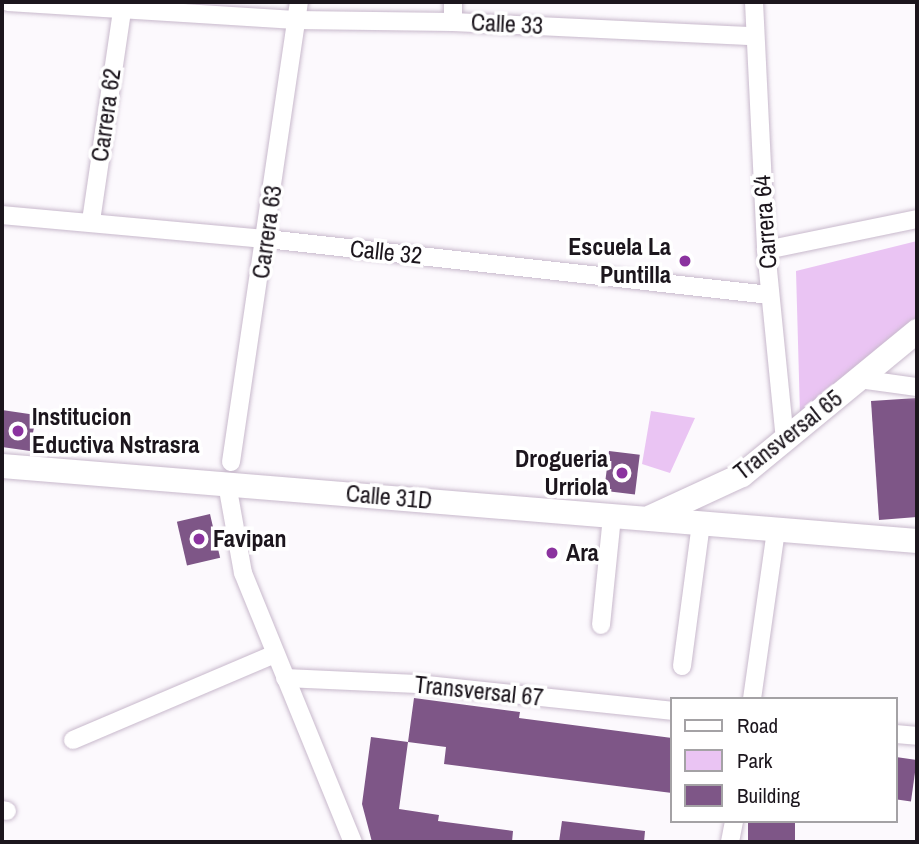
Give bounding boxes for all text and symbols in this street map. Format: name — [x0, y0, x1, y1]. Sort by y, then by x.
street label: Calle 33 — [470, 8, 544, 40]
street label: Carrera 62 — [85, 66, 127, 164]
street label: Carrera 64 — [747, 174, 783, 270]
street label: Carrera 63 — [246, 183, 288, 281]
place label: Escuela La Puntilla — [568, 233, 671, 289]
street label: Calle 32 — [349, 234, 423, 270]
marker: Escuela La Puntilla — [677, 253, 693, 269]
street label: Transversal 65 — [728, 384, 848, 486]
place label: Institucion Eductiva Nstrasra — [32, 403, 199, 459]
marker: Institucion Eductiva Nstrasra — [10, 423, 26, 439]
place label: Drogueria Urriola — [515, 445, 608, 501]
marker: Drogueria Urriola — [614, 465, 630, 481]
street label: Calle 31D — [345, 479, 433, 515]
place label: Favipan — [213, 525, 286, 553]
marker: Favipan — [191, 531, 207, 547]
place label: Ara — [566, 539, 599, 567]
marker: Ara — [544, 545, 560, 561]
street label: Transversal 67 — [413, 670, 545, 712]
legend — [670, 697, 898, 823]
text: Road — [737, 711, 778, 740]
text: Park — [737, 746, 772, 775]
text: Building — [737, 781, 800, 810]

